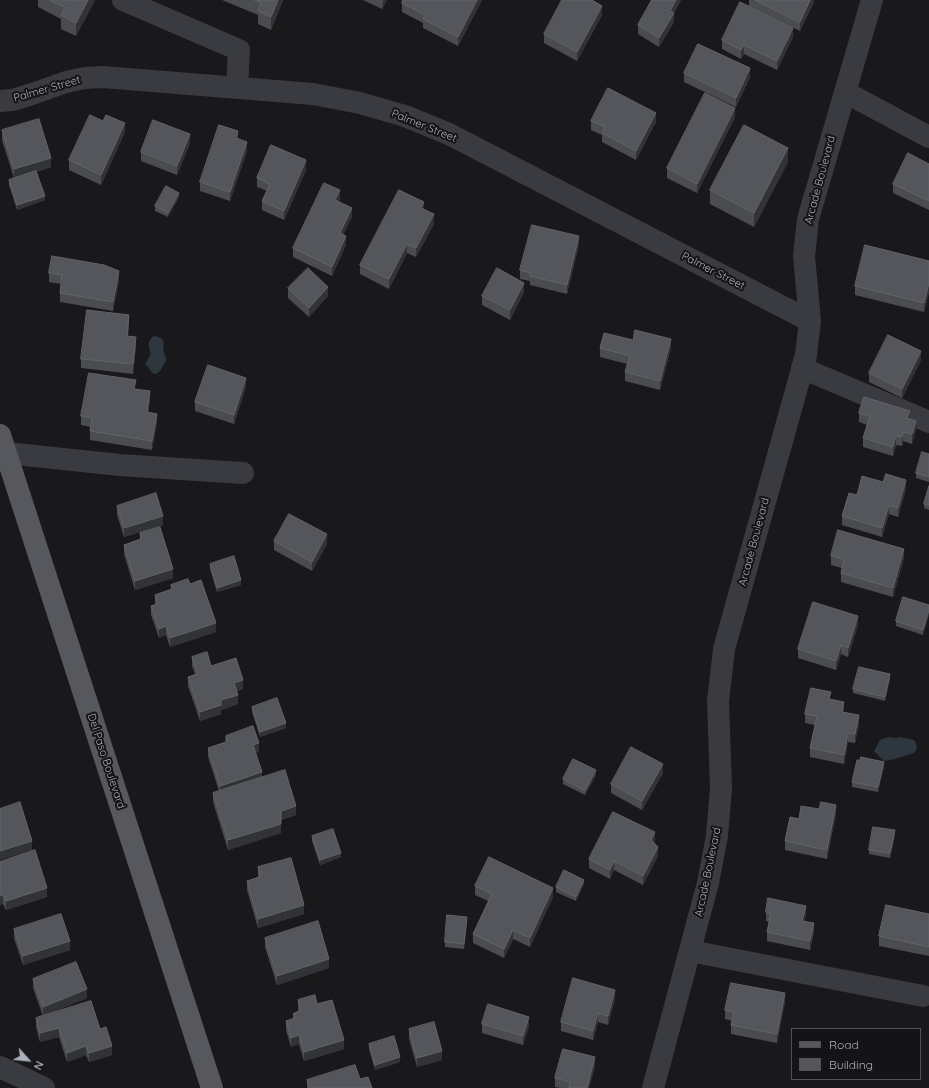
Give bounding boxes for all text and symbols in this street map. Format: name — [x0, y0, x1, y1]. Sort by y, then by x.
street label: Palmer Street — [12, 73, 82, 105]
street label: Palmer Street — [389, 107, 459, 145]
street label: Arcade Boulevard — [802, 134, 838, 226]
street label: Palmer Street — [679, 249, 747, 293]
street label: Arcade Boulevard — [736, 496, 772, 588]
street label: Del Paso Boulevard — [84, 712, 128, 810]
street label: Arcade Boulevard — [692, 826, 724, 918]
legend — [791, 1028, 921, 1080]
text: Road — [829, 1037, 859, 1052]
north arrow — [8, 1040, 48, 1080]
text: Building — [829, 1057, 873, 1072]
text: N — [31, 1059, 47, 1072]

